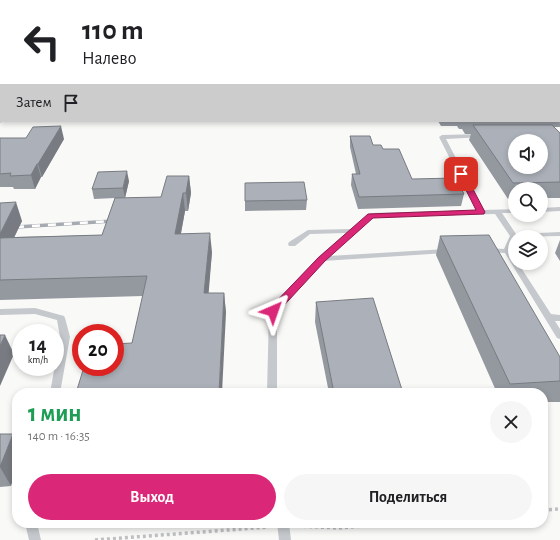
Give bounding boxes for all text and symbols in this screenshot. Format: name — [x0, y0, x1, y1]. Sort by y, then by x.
icon: left — [16, 16, 68, 68]
text: 110 m — [82, 17, 144, 45]
text: Налево — [82, 50, 136, 68]
icon: arrive — [60, 92, 82, 114]
text: Затем — [16, 95, 52, 110]
map controls — [508, 134, 548, 270]
button: sound — [508, 134, 548, 174]
pin — [444, 157, 478, 191]
icon: arrive — [450, 163, 472, 185]
button: search — [508, 182, 548, 222]
button: layers — [508, 230, 548, 270]
position arrow — [252, 290, 294, 332]
speed limit sign: 20 — [72, 324, 124, 376]
text: 14 — [29, 335, 47, 355]
text: km/h — [28, 355, 48, 365]
button: close — [490, 401, 532, 443]
text: 1 мин — [28, 402, 82, 426]
text: 140 m · 16:35 — [28, 430, 90, 443]
button: Выход — [28, 474, 276, 520]
button: Поделиться — [284, 474, 532, 520]

